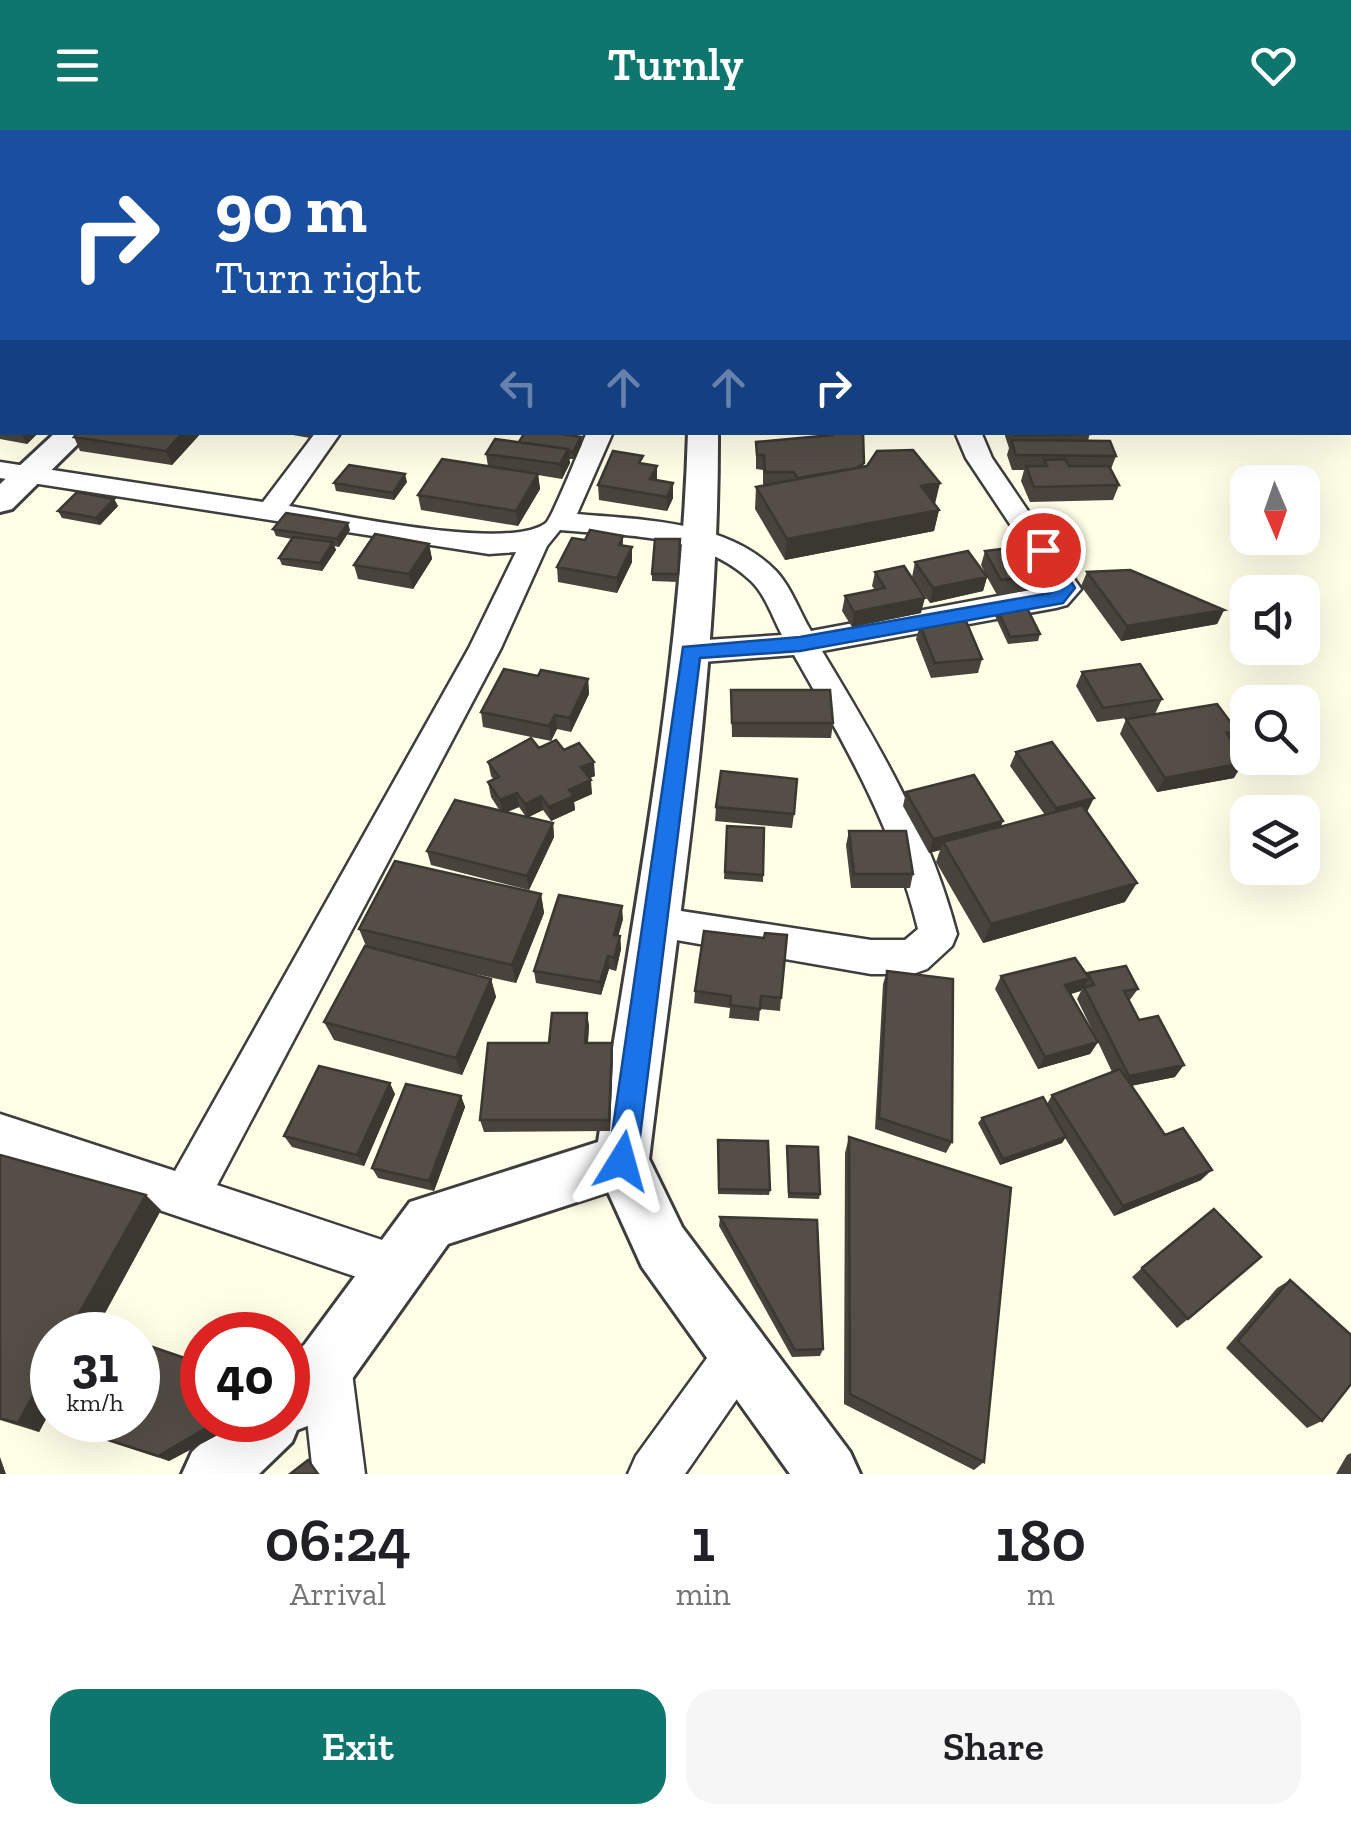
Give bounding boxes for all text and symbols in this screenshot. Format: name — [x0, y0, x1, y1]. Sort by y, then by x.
icon: menu — [50, 38, 105, 93]
text: Turnly — [608, 38, 743, 92]
icon: heart — [1246, 38, 1301, 93]
text: 90 m — [215, 166, 367, 250]
icon: right — [50, 170, 180, 300]
text: Turn right — [215, 251, 421, 305]
icon: left — [491, 360, 546, 415]
icon: ahead — [596, 360, 651, 415]
icon: ahead — [701, 360, 756, 415]
icon: right — [806, 360, 861, 415]
north arrow — [1230, 465, 1320, 555]
map controls — [1230, 465, 1320, 885]
pin — [1001, 508, 1086, 593]
icon: arrive — [1016, 523, 1071, 578]
button: sound — [1230, 575, 1320, 665]
button: search — [1230, 685, 1320, 775]
button: layers — [1230, 795, 1320, 885]
position arrow — [570, 1109, 674, 1213]
speed limit sign: 40 — [180, 1312, 310, 1442]
text: 31 — [72, 1335, 118, 1395]
text: km/h — [66, 1387, 124, 1417]
text: 06:24 — [265, 1504, 411, 1576]
text: 1 — [691, 1504, 715, 1576]
text: 180 — [995, 1504, 1086, 1576]
text: Arrival — [290, 1575, 386, 1613]
text: min — [676, 1575, 731, 1613]
text: m — [1027, 1575, 1055, 1613]
button: Exit — [50, 1689, 666, 1804]
button: Share — [686, 1689, 1301, 1804]

